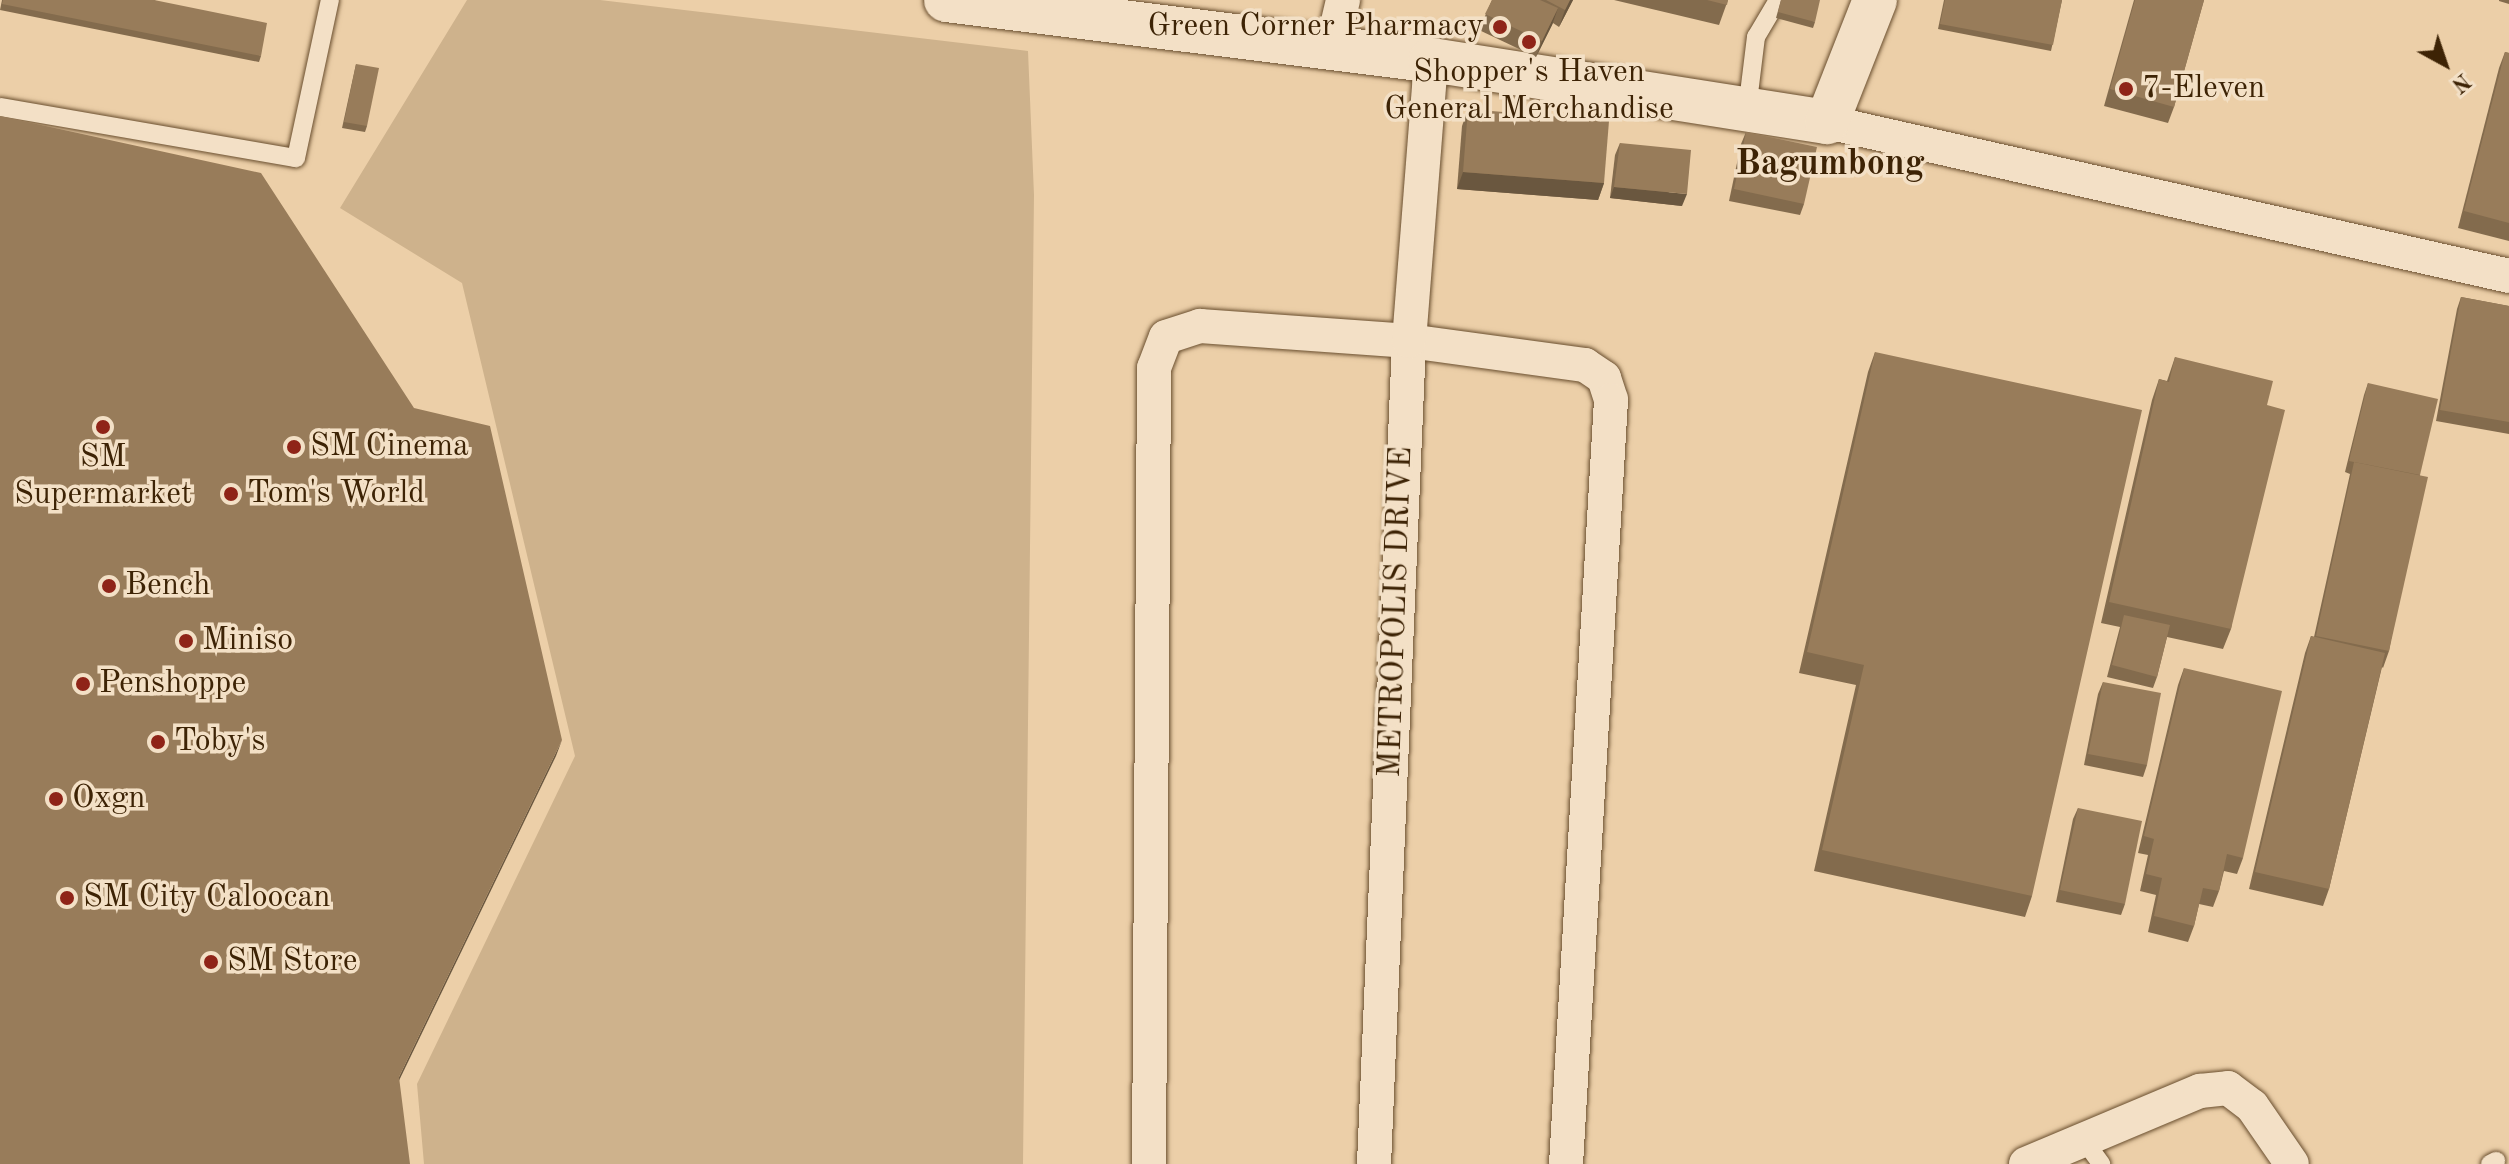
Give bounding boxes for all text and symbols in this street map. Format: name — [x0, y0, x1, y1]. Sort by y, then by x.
place label: Green Corner Pharmacy — [1147, 8, 1484, 46]
marker: Green Corner Pharmacy — [1491, 18, 1509, 36]
north arrow — [2405, 24, 2485, 104]
marker: Shopper's Haven General Merchandise — [1520, 33, 1538, 51]
place label: Shopper's Haven General Merchandise — [1384, 55, 1674, 130]
text: N — [2447, 69, 2474, 96]
place label: 7-Eleven — [2142, 70, 2265, 108]
marker: 7-Eleven — [2117, 80, 2135, 98]
district label: Bagumbong — [1735, 144, 1925, 188]
marker: SM Supermarket — [94, 418, 112, 436]
place label: SM Cinema — [310, 428, 469, 466]
marker: SM Cinema — [285, 438, 303, 456]
place label: SM Supermarket — [14, 440, 192, 515]
street label: METROPOLIS DRIVE — [1372, 446, 1422, 778]
place label: Tom's World — [247, 475, 425, 513]
marker: Tom's World — [222, 485, 240, 503]
place label: Bench — [125, 567, 210, 605]
marker: Bench — [100, 577, 118, 595]
place label: Miniso — [202, 622, 293, 660]
marker: Miniso — [177, 632, 195, 650]
place label: Penshoppe — [99, 665, 246, 703]
marker: Penshoppe — [74, 675, 92, 693]
place label: Toby's — [174, 723, 265, 761]
marker: Toby's — [149, 733, 167, 751]
place label: Oxgn — [72, 780, 146, 818]
marker: Oxgn — [47, 790, 65, 808]
place label: SM City Caloocan — [83, 879, 330, 917]
marker: SM City Caloocan — [58, 889, 76, 907]
place label: SM Store — [227, 943, 357, 981]
marker: SM Store — [202, 953, 220, 971]

